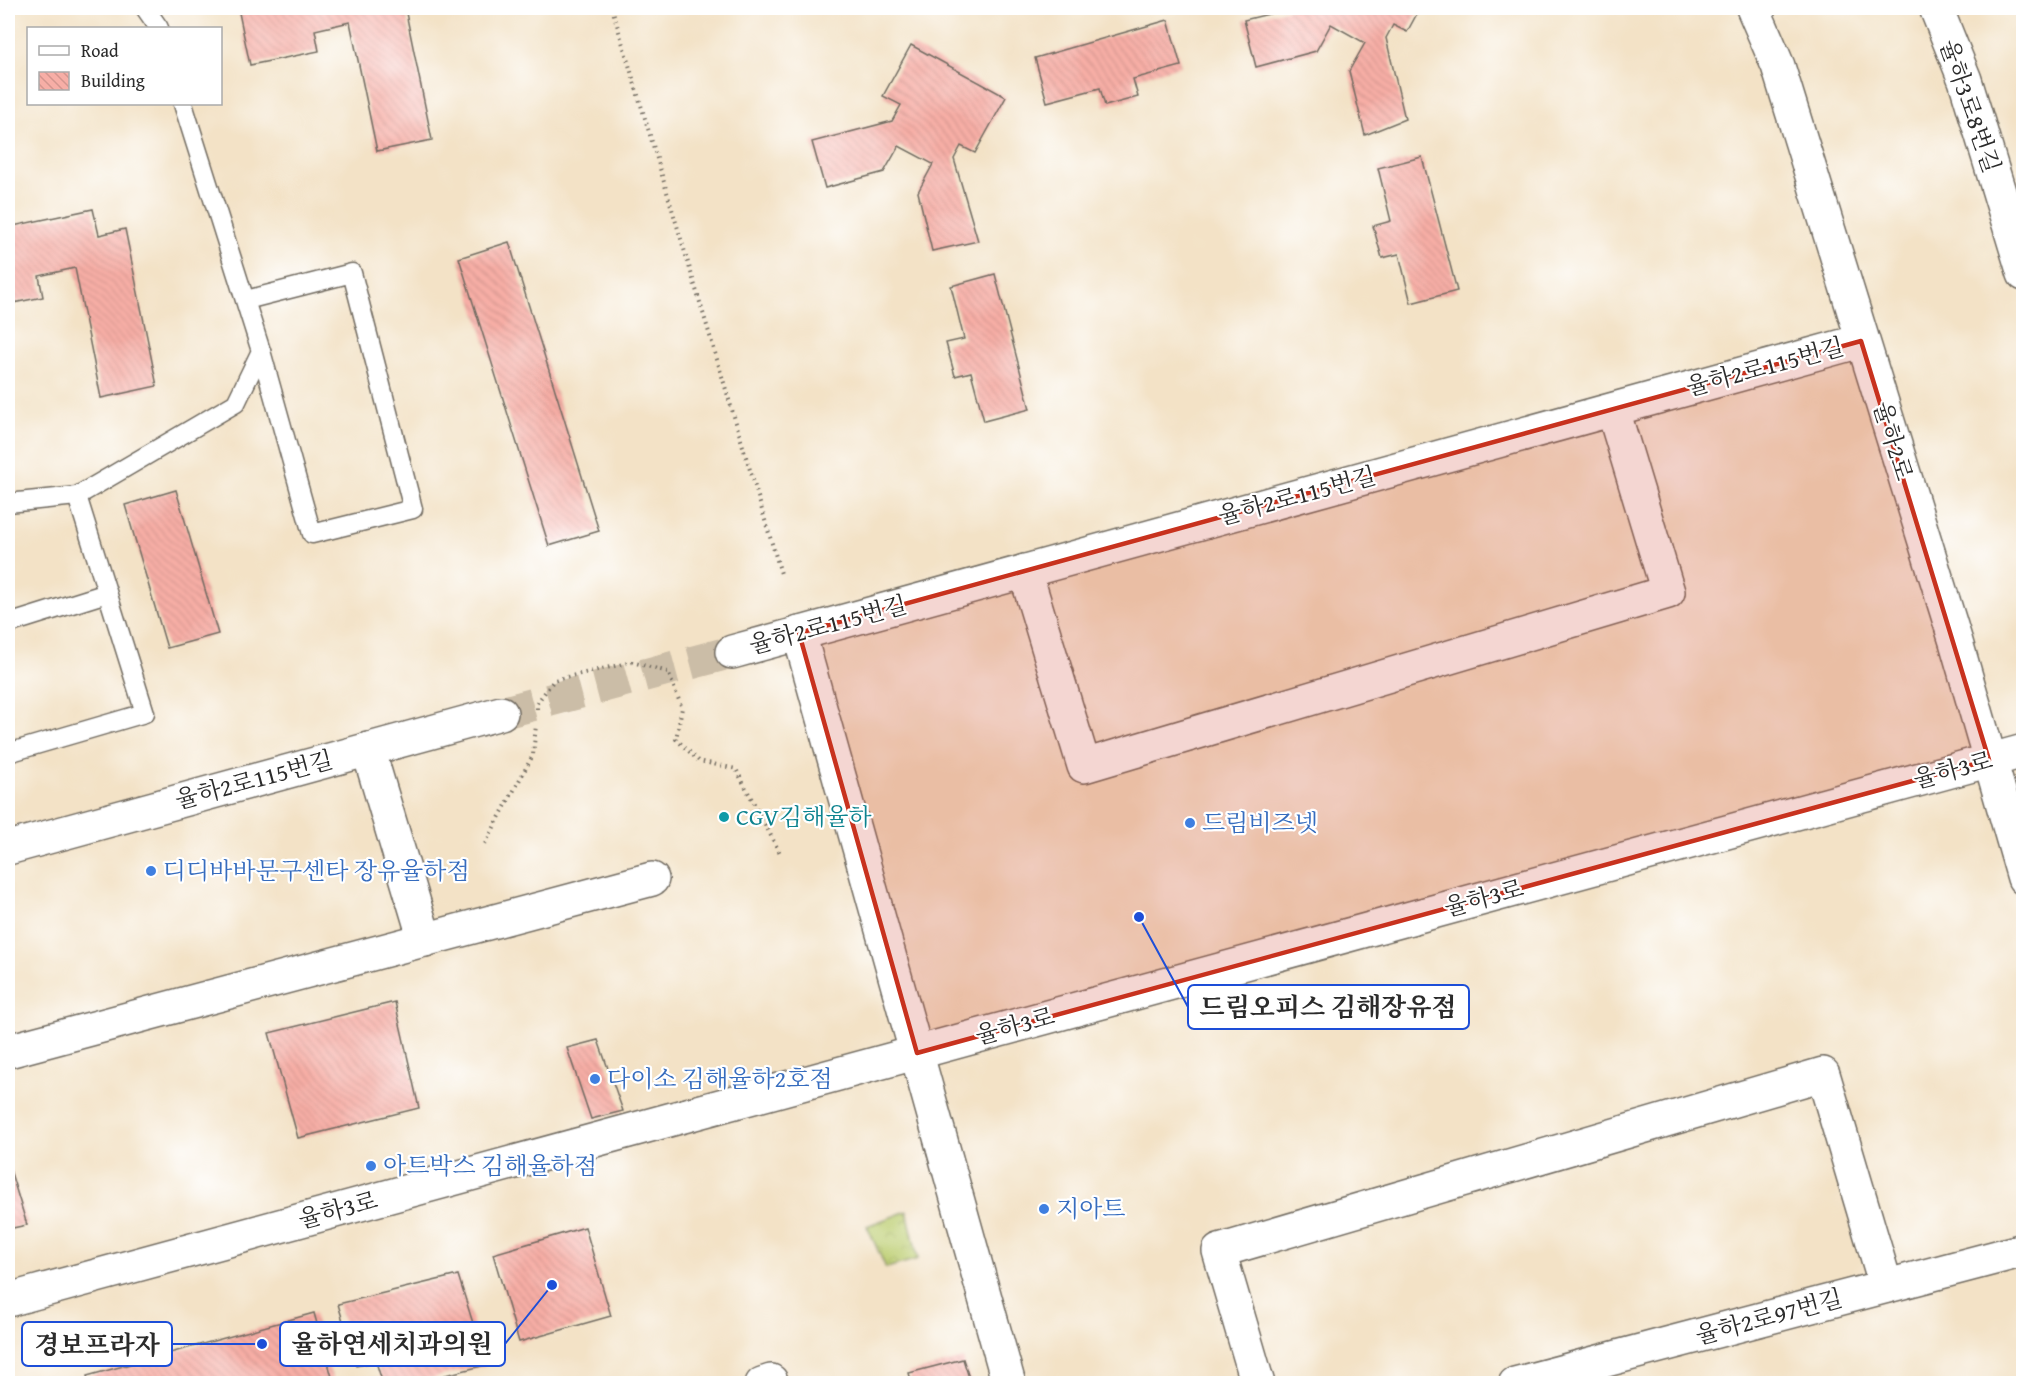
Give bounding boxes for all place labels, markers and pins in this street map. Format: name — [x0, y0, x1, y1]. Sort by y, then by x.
place label: CGV김해율하 — [736, 799, 872, 834]
place label: 드림비즈넷 — [1202, 805, 1318, 840]
marker: CGV김해율하 — [717, 810, 731, 824]
marker: 드림비즈넷 — [1183, 816, 1197, 830]
place label: 디디바바문구센타 장유율하점 — [163, 853, 470, 888]
marker: 디디바바문구센타 장유율하점 — [144, 864, 158, 878]
callout: 드림오피스 김해장유점 — [1188, 985, 1469, 1029]
place label: 다이소 김해율하2호점 — [607, 1061, 833, 1096]
marker: 다이소 김해율하2호점 — [588, 1072, 602, 1086]
place label: 아트박스 김해율하점 — [383, 1148, 597, 1183]
marker: 아트박스 김해율하점 — [364, 1159, 378, 1173]
place label: 지아트 — [1056, 1191, 1126, 1226]
marker: 지아트 — [1037, 1202, 1051, 1216]
callout: 경보프라자 — [22, 1322, 172, 1366]
callout: 율하연세치과의원 — [280, 1322, 505, 1366]

